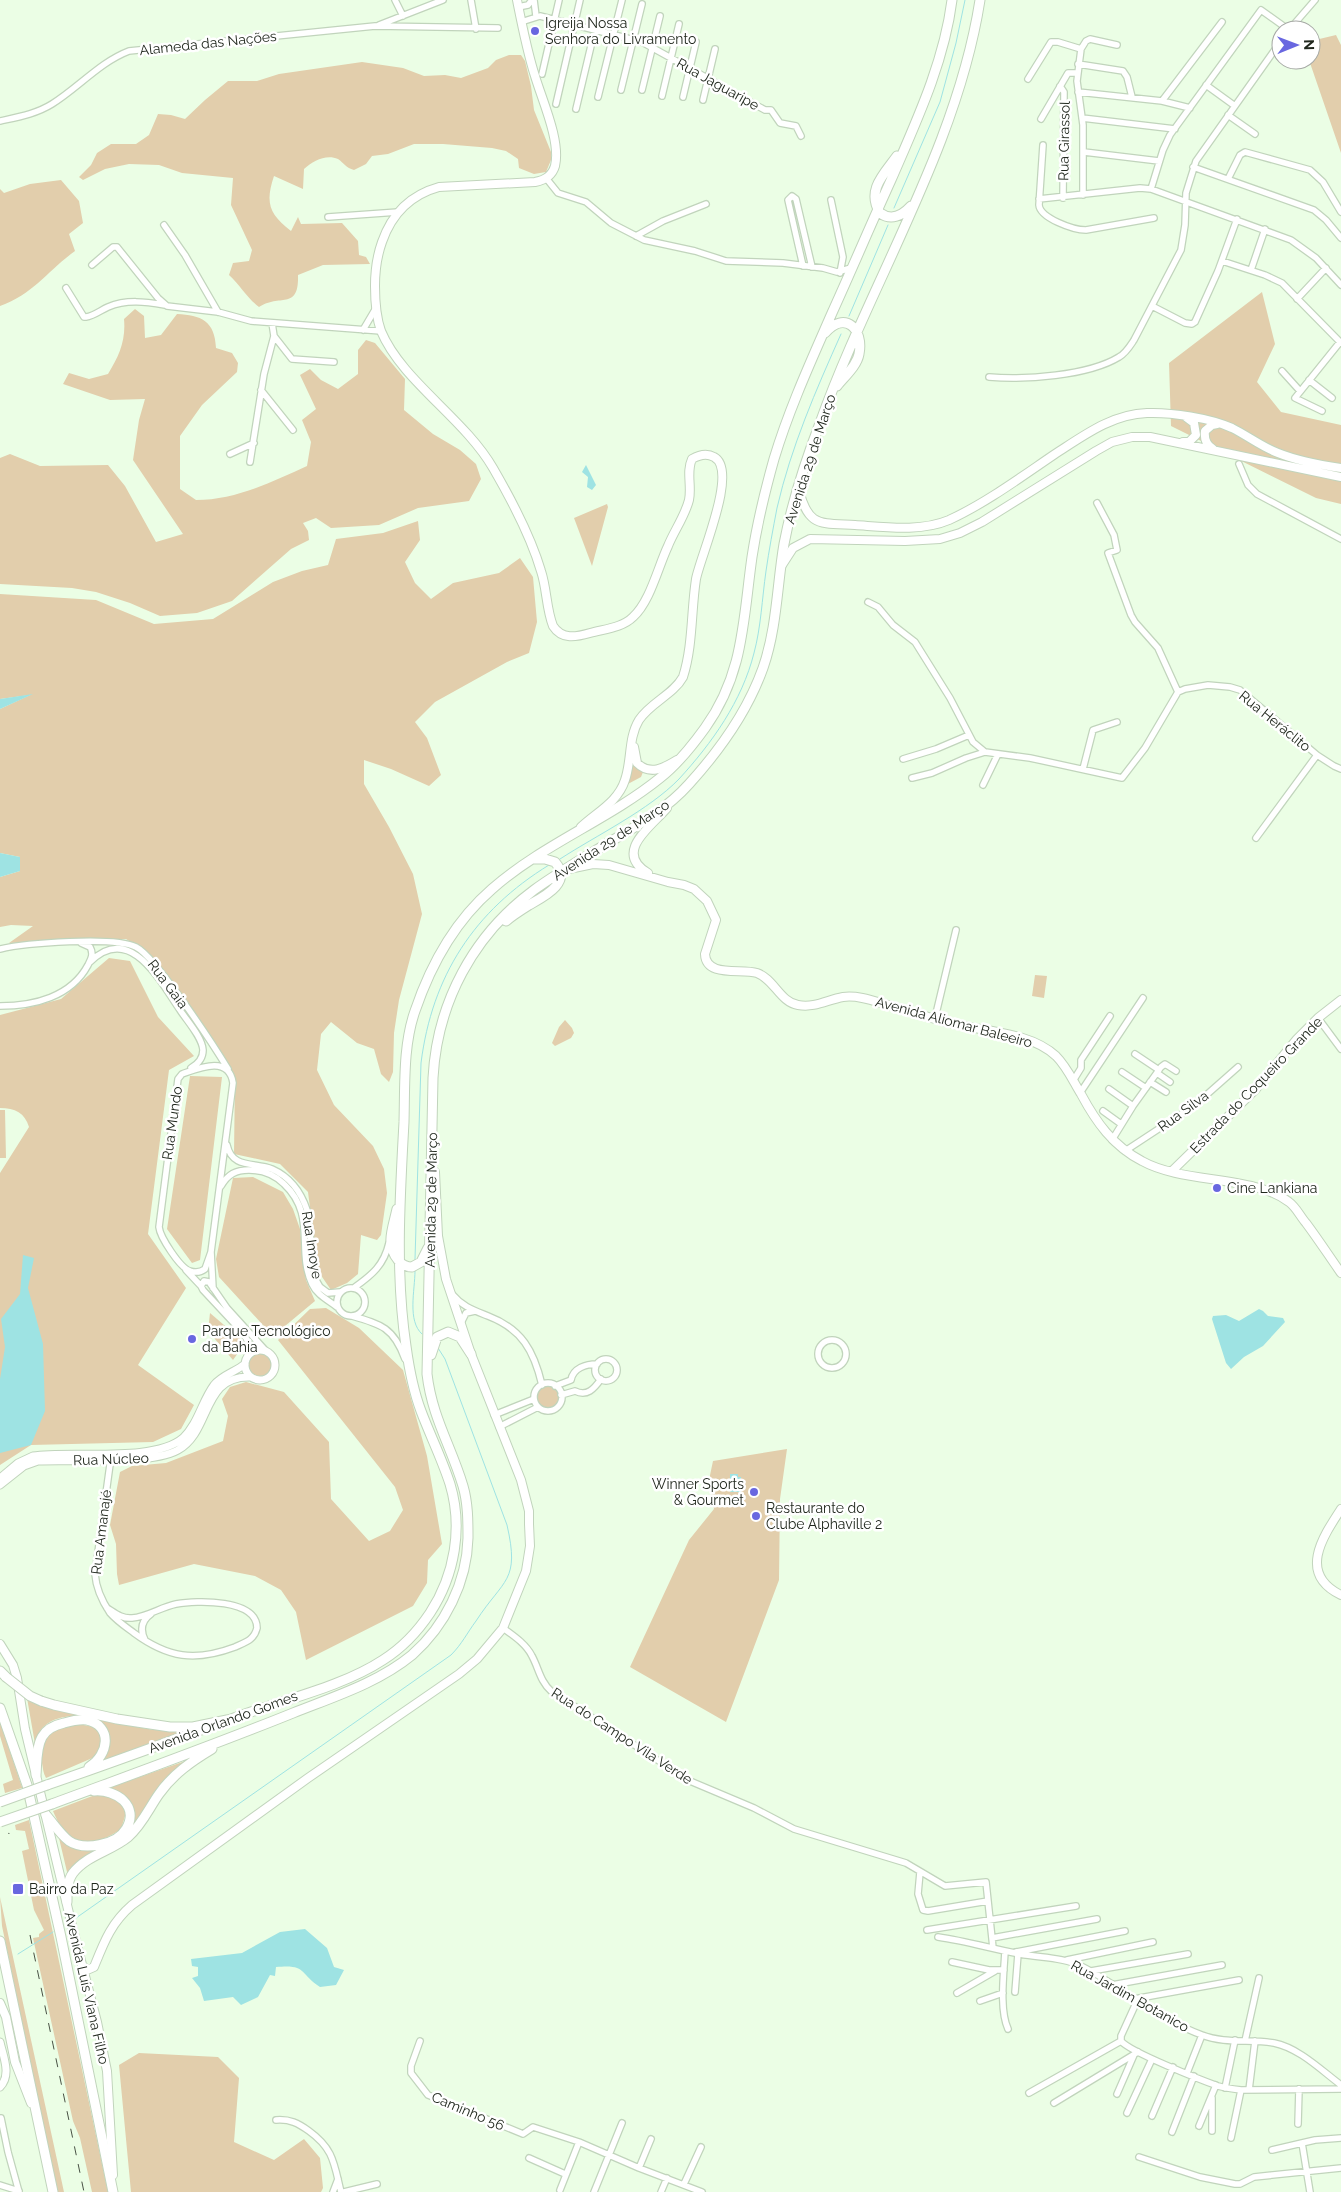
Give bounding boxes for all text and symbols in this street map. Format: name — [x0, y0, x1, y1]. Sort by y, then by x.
place label: Igreija Nossa Senhora do Livramento — [545, 15, 696, 47]
north arrow — [1271, 20, 1321, 70]
marker: Igreija Nossa Senhora do Livramento — [529, 25, 541, 37]
street label: Alameda das Nações — [139, 28, 278, 58]
text: N — [1301, 39, 1317, 50]
street label: Rua Jaguaripe — [674, 55, 762, 113]
street label: Rua Girassol — [1055, 101, 1073, 181]
street label: Avenida 29 de Março — [781, 392, 839, 526]
street label: Rua Heráclito — [1236, 687, 1314, 755]
street label: Avenida 29 de Março — [550, 796, 672, 884]
street label: Rua Gaia — [144, 956, 192, 1012]
street label: Avenida Aliomar Baleeiro — [874, 993, 1034, 1051]
street label: Estrada do Coqueiro Grande — [1187, 1013, 1325, 1157]
street label: Rua Mundo — [159, 1085, 185, 1161]
street label: Rua Silva — [1155, 1087, 1211, 1135]
street label: Avenida 29 de Março — [422, 1132, 440, 1268]
place label: Cine Lankiana — [1227, 1180, 1317, 1196]
marker: Cine Lankiana — [1211, 1182, 1223, 1194]
street label: Rua Imoye — [299, 1210, 325, 1280]
place label: Parque Tecnológico da Bahia — [202, 1323, 330, 1355]
marker: Parque Tecnológico da Bahia — [186, 1333, 198, 1345]
street label: Rua Núcleo — [73, 1450, 149, 1468]
place label: Winner Sports & Gourmet — [652, 1476, 744, 1508]
marker: Winner Sports & Gourmet — [748, 1486, 760, 1498]
street label: Rua Amanajé — [88, 1489, 114, 1575]
place label: Restaurante do Clube Alphaville 2 — [766, 1500, 882, 1532]
marker: Restaurante do Clube Alphaville 2 — [750, 1510, 762, 1522]
street label: Rua do Campo Vila Verde — [549, 1684, 695, 1788]
street label: Avenida Orlando Gomes — [146, 1687, 300, 1756]
place label: Bairro da Paz — [29, 1881, 114, 1897]
marker: Bairro da Paz — [11, 1882, 25, 1896]
street label: Avenida Luís Viana Filho — [62, 1910, 112, 2066]
street label: Rua Jardim Botanico — [1068, 1957, 1192, 2035]
street label: Caminho 56 — [429, 2089, 507, 2133]

